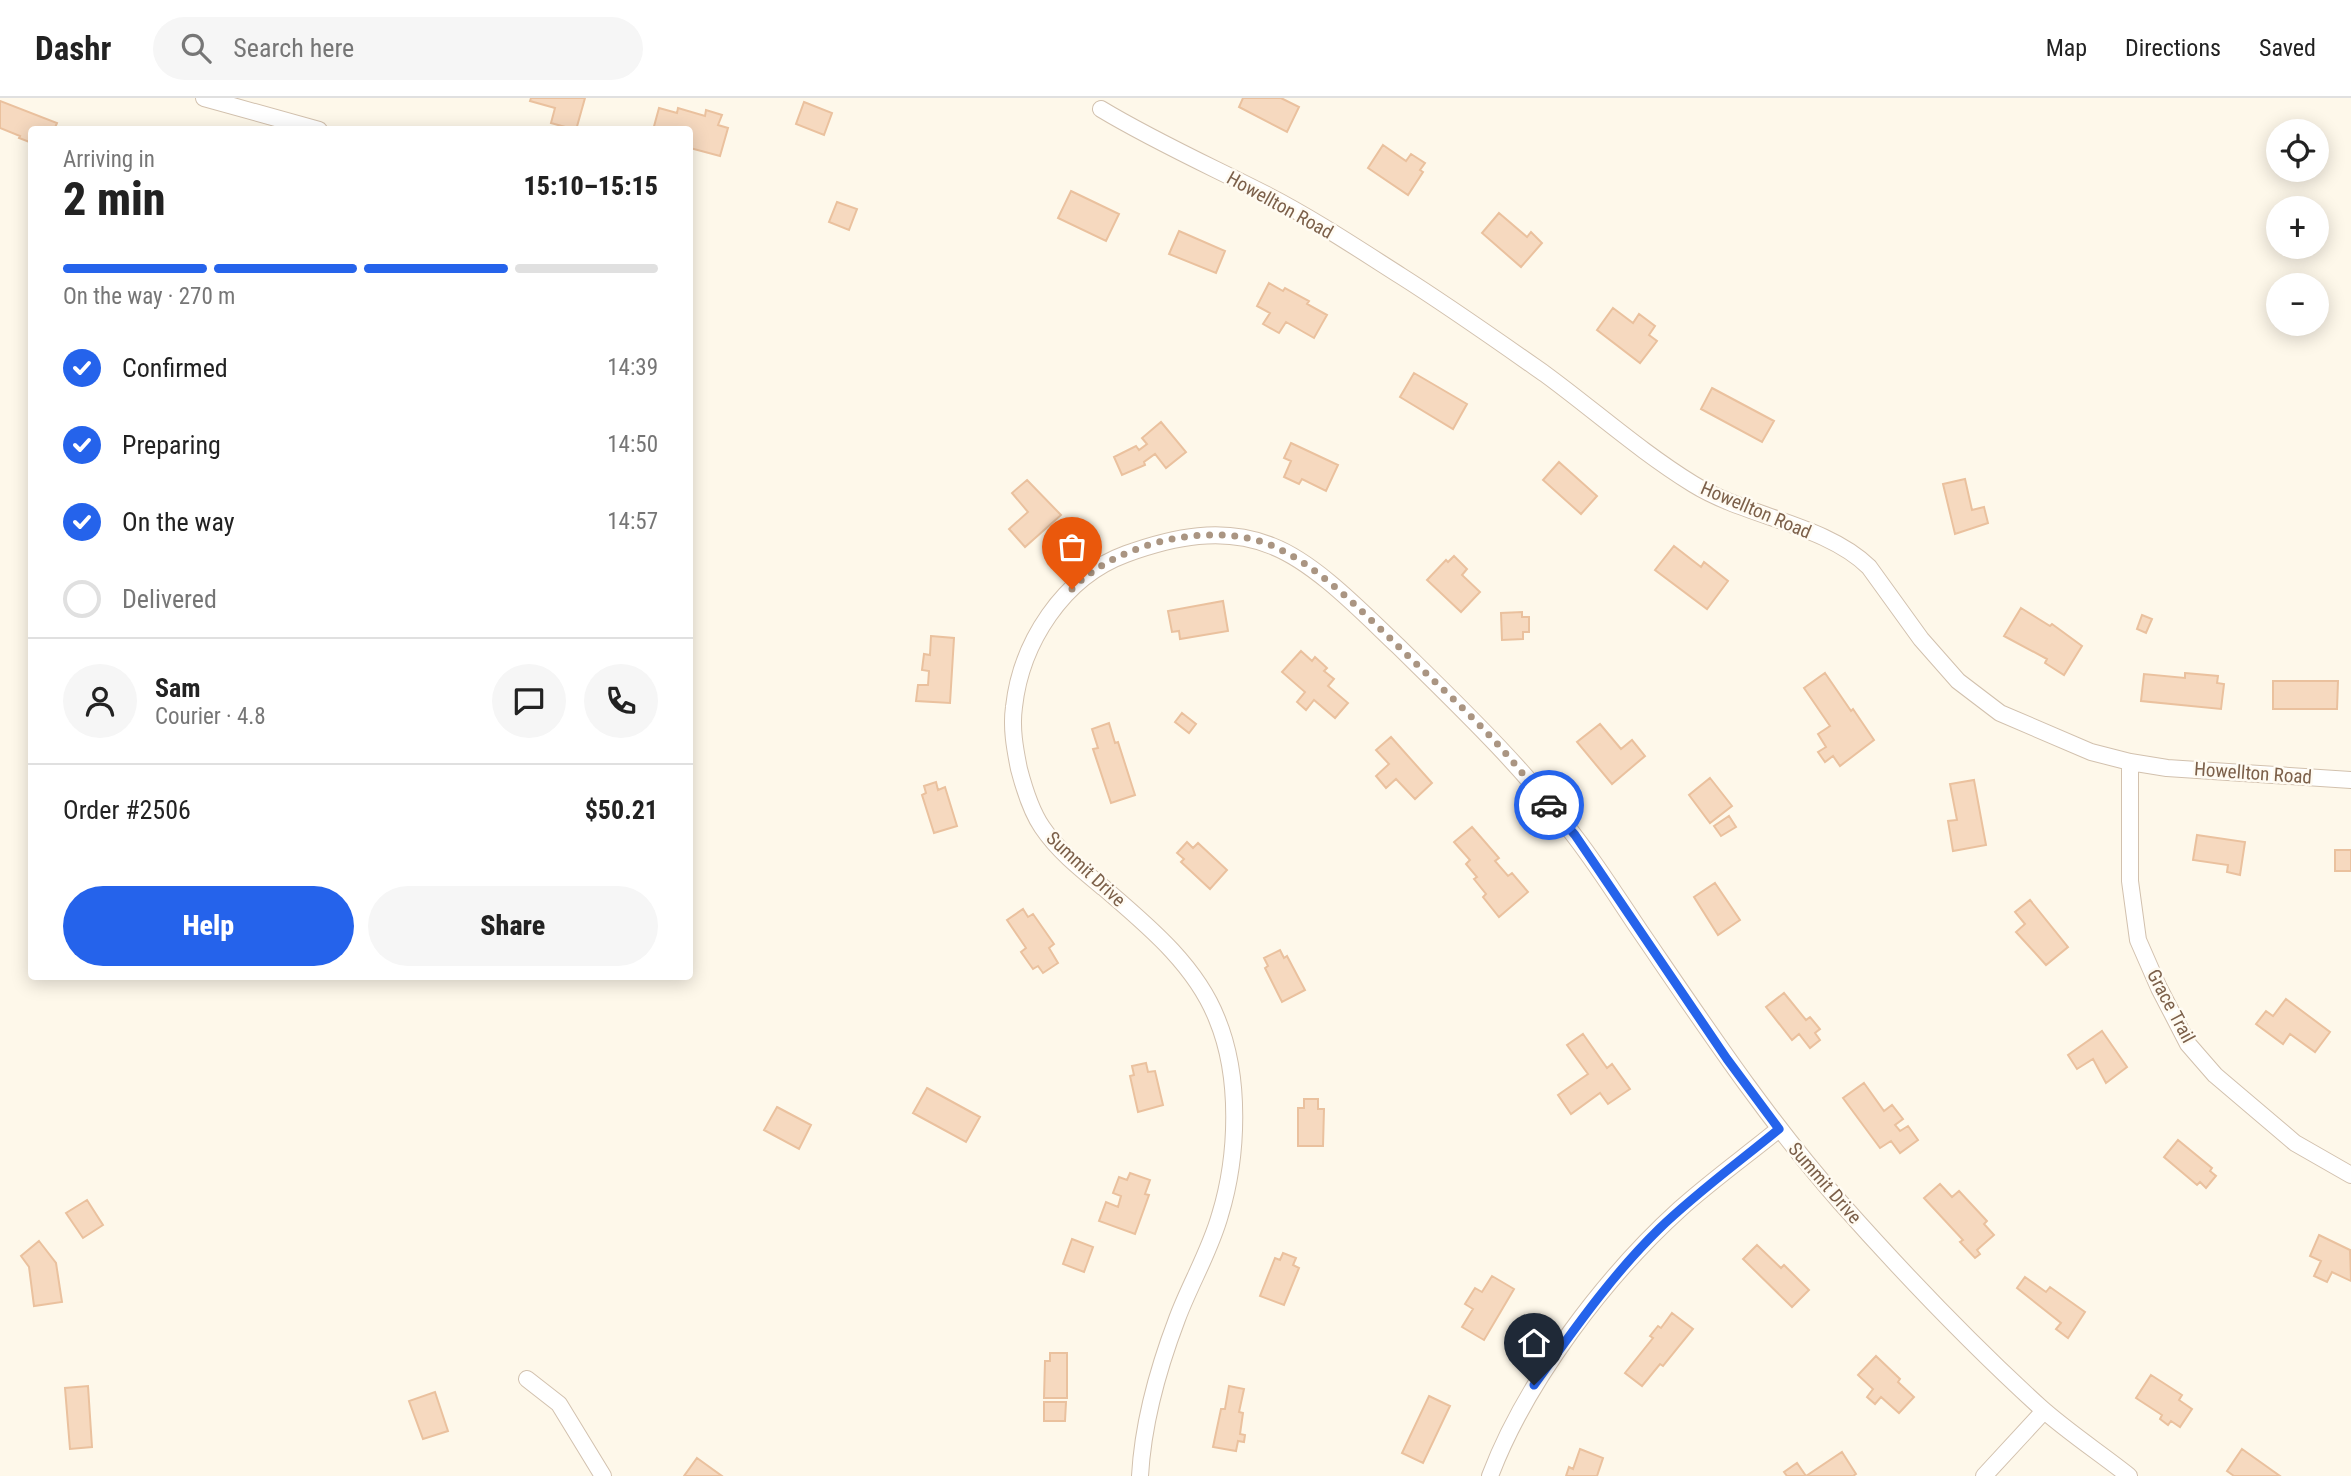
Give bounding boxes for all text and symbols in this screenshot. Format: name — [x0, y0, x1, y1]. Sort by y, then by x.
search box — [153, 17, 643, 80]
text: Dashr — [35, 29, 111, 68]
icon: search — [177, 29, 215, 67]
text: Search here — [233, 33, 354, 63]
text: Map — [2046, 34, 2087, 62]
text: Directions — [2125, 34, 2221, 62]
text: Saved — [2259, 34, 2316, 62]
map controls — [2266, 119, 2329, 336]
button: locate — [2266, 119, 2329, 182]
text: Arriving in — [63, 146, 155, 173]
street label: Howellton Road — [1223, 166, 1337, 244]
text: 15:10–15:15 — [524, 171, 658, 201]
text: 2 min — [63, 172, 166, 226]
button: + — [2266, 196, 2329, 259]
button: − — [2266, 273, 2329, 336]
text: On the way · 270 m — [63, 283, 235, 310]
icon: check — [63, 349, 101, 387]
text: Confirmed — [122, 353, 228, 383]
text: 14:39 — [607, 354, 658, 381]
icon: check — [63, 426, 101, 464]
text: Preparing — [122, 430, 221, 460]
text: 14:50 — [607, 431, 658, 458]
street label: Howellton Road — [1697, 476, 1815, 544]
icon: check — [63, 503, 101, 541]
text: On the way — [122, 507, 235, 537]
text: 14:57 — [607, 508, 658, 535]
pin — [1042, 517, 1102, 589]
icon: bag — [1053, 528, 1091, 566]
text: Delivered — [122, 584, 217, 614]
button: person — [63, 664, 137, 738]
button: chat — [492, 664, 566, 738]
button: phone — [584, 664, 658, 738]
text: Sam — [155, 673, 201, 703]
text: Courier · 4.8 — [155, 703, 266, 730]
street label: Howellton Road — [2193, 757, 2313, 789]
courier — [1514, 770, 1584, 840]
icon: car — [1530, 786, 1568, 824]
text: Order #2506 — [63, 795, 191, 825]
text: $50.21 — [585, 795, 658, 825]
street label: Summit Drive — [1042, 827, 1130, 912]
button: Help — [63, 886, 354, 966]
button: Share — [368, 886, 658, 966]
street label: Grace Trail — [2142, 965, 2200, 1047]
street label: Summit Drive — [1784, 1138, 1867, 1228]
pin — [1504, 1313, 1564, 1385]
icon: home — [1515, 1324, 1553, 1362]

